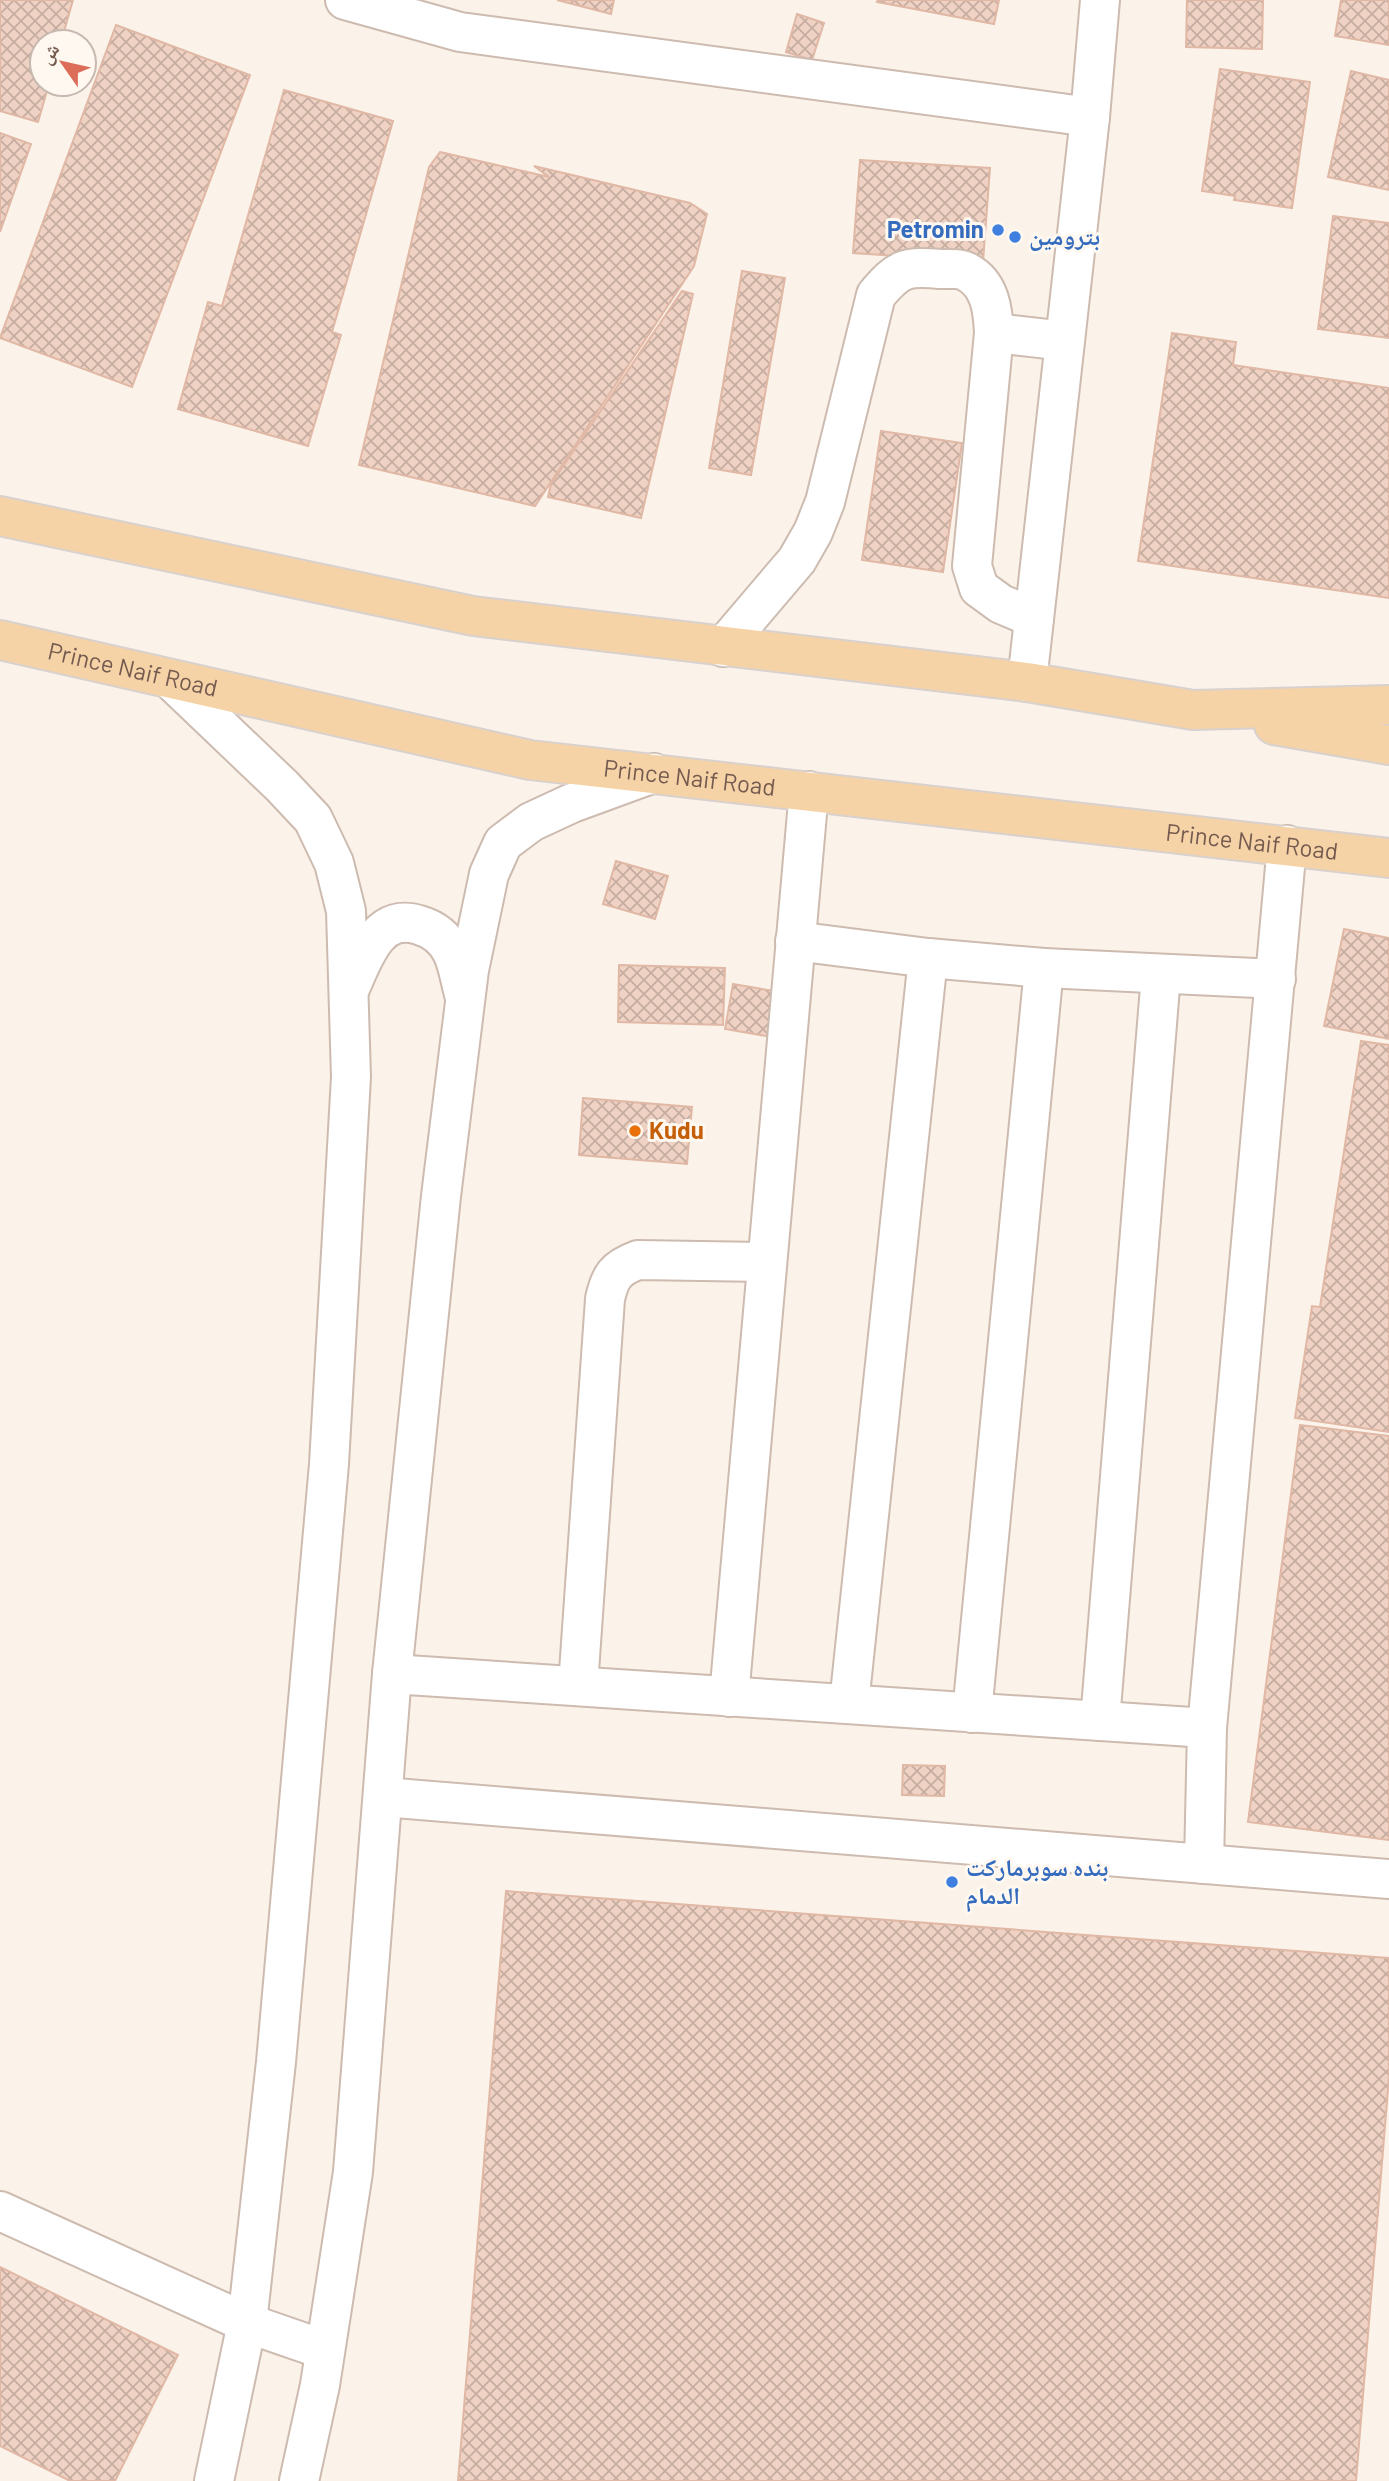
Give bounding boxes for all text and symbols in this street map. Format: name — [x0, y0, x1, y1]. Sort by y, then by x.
north arrow — [28, 28, 98, 98]
text: ش — [33, 38, 64, 69]
place label: Petromin — [887, 214, 984, 243]
place label: بترومين — [1029, 221, 1100, 251]
marker: Petromin — [990, 222, 1006, 238]
marker: بترومين — [1007, 229, 1023, 245]
street label: Prince Naif Road — [45, 635, 221, 702]
street label: Prince Naif Road — [602, 753, 777, 801]
street label: Prince Naif Road — [1164, 817, 1340, 865]
place label: Kudu — [649, 1115, 704, 1144]
marker: Kudu — [627, 1123, 643, 1139]
place label: بنده سوبرماركت الدمام — [966, 1852, 1108, 1913]
marker: بنده سوبرماركت الدمام — [944, 1874, 960, 1890]

